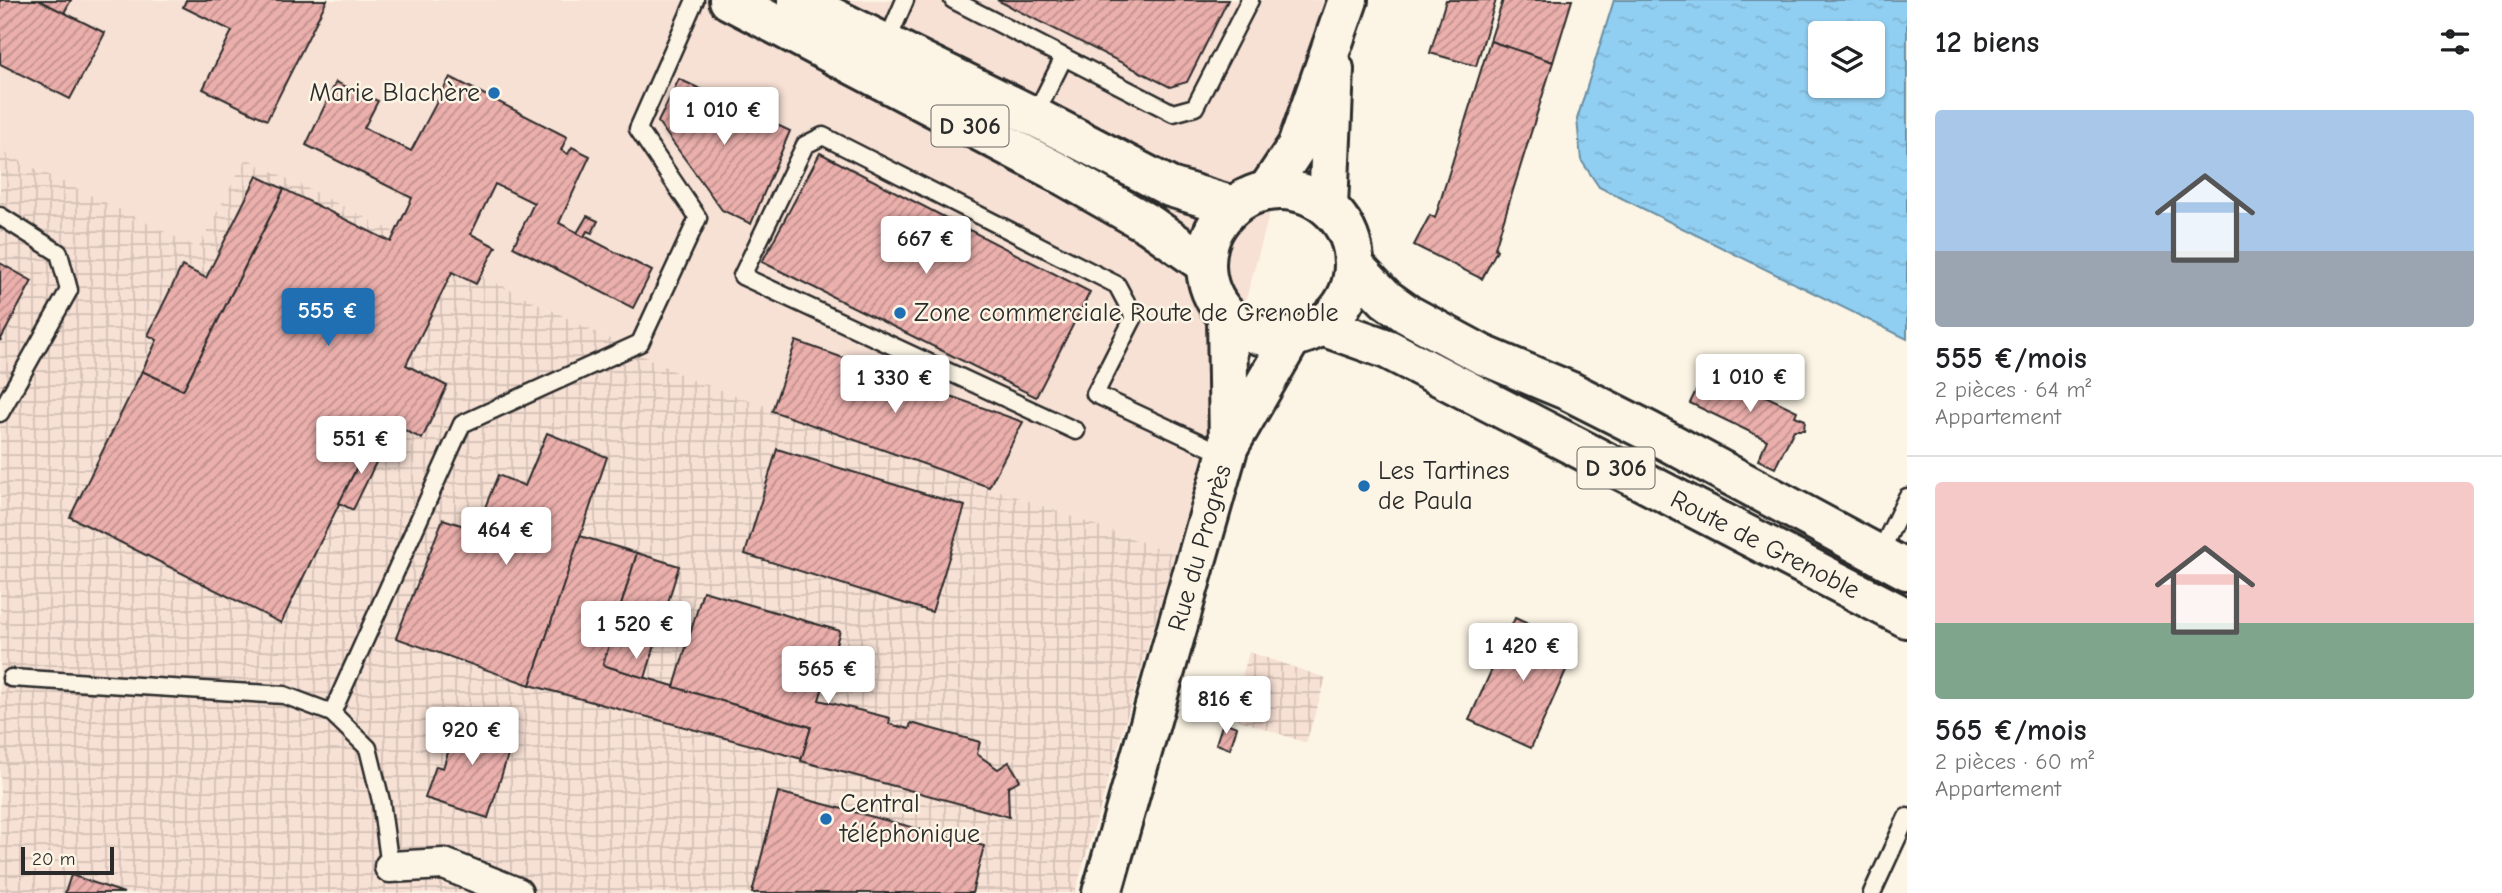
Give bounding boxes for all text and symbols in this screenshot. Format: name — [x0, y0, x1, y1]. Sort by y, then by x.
map controls — [1808, 21, 1885, 98]
button: layers — [1808, 21, 1885, 98]
icon: filters — [2436, 23, 2474, 61]
text: 12 biens — [1935, 25, 2039, 60]
place label: Marie Blachère — [309, 78, 480, 108]
marker: Marie Blachère — [486, 85, 502, 101]
pin: 1 010 € — [659, 88, 789, 147]
text: 1 010 € — [686, 96, 762, 123]
road number: D 306 — [932, 106, 1009, 146]
icon: home — [2142, 155, 2268, 281]
pin: 667 € — [877, 216, 975, 276]
text: 667 € — [897, 225, 955, 252]
pin: 555 € — [279, 288, 377, 348]
text: 555 € — [298, 297, 358, 324]
place label: Zone commerciale Route de Grenoble — [914, 298, 1338, 328]
marker: Zone commerciale Route de Grenoble — [892, 305, 908, 321]
text: 555 €/mois — [1935, 341, 2087, 376]
pin: 1 010 € — [1685, 354, 1815, 414]
pin: 1 330 € — [830, 356, 960, 415]
text: 1 010 € — [1712, 363, 1788, 390]
text: 1 330 € — [856, 364, 934, 391]
text: 2 pièces · 64 m² — [1935, 376, 2091, 403]
text: Appartement — [1935, 403, 2061, 430]
pin: 551 € — [312, 416, 410, 476]
text: 551 € — [332, 425, 390, 452]
road number: D 306 — [1578, 448, 1654, 489]
place label: Les Tartines de Paula — [1378, 456, 1510, 516]
street label: Rue du Progrès — [1162, 461, 1238, 635]
marker: Les Tartines de Paula — [1356, 478, 1372, 494]
street label: Route de Grenoble — [1665, 484, 1865, 606]
pin: 464 € — [457, 508, 555, 567]
text: 464 € — [477, 516, 535, 543]
icon: home — [2142, 527, 2268, 653]
pin: 1 520 € — [571, 602, 701, 661]
text: 1 520 € — [597, 610, 675, 637]
pin: 1 420 € — [1458, 624, 1588, 683]
text: 1 420 € — [1485, 632, 1561, 659]
pin: 565 € — [779, 646, 877, 706]
text: 565 € — [798, 655, 858, 682]
pin: 816 € — [1177, 676, 1275, 736]
text: 816 € — [1198, 685, 1254, 712]
pin: 920 € — [423, 708, 521, 767]
text: 565 €/mois — [1935, 713, 2086, 748]
text: 920 € — [442, 716, 502, 743]
text: 2 pièces · 60 m² — [1935, 748, 2094, 775]
text: Appartement — [1935, 775, 2061, 802]
place label: Central téléphonique — [838, 789, 980, 849]
marker: Central téléphonique — [818, 811, 834, 827]
scale bar — [21, 844, 114, 876]
text: 20 m — [32, 848, 76, 870]

